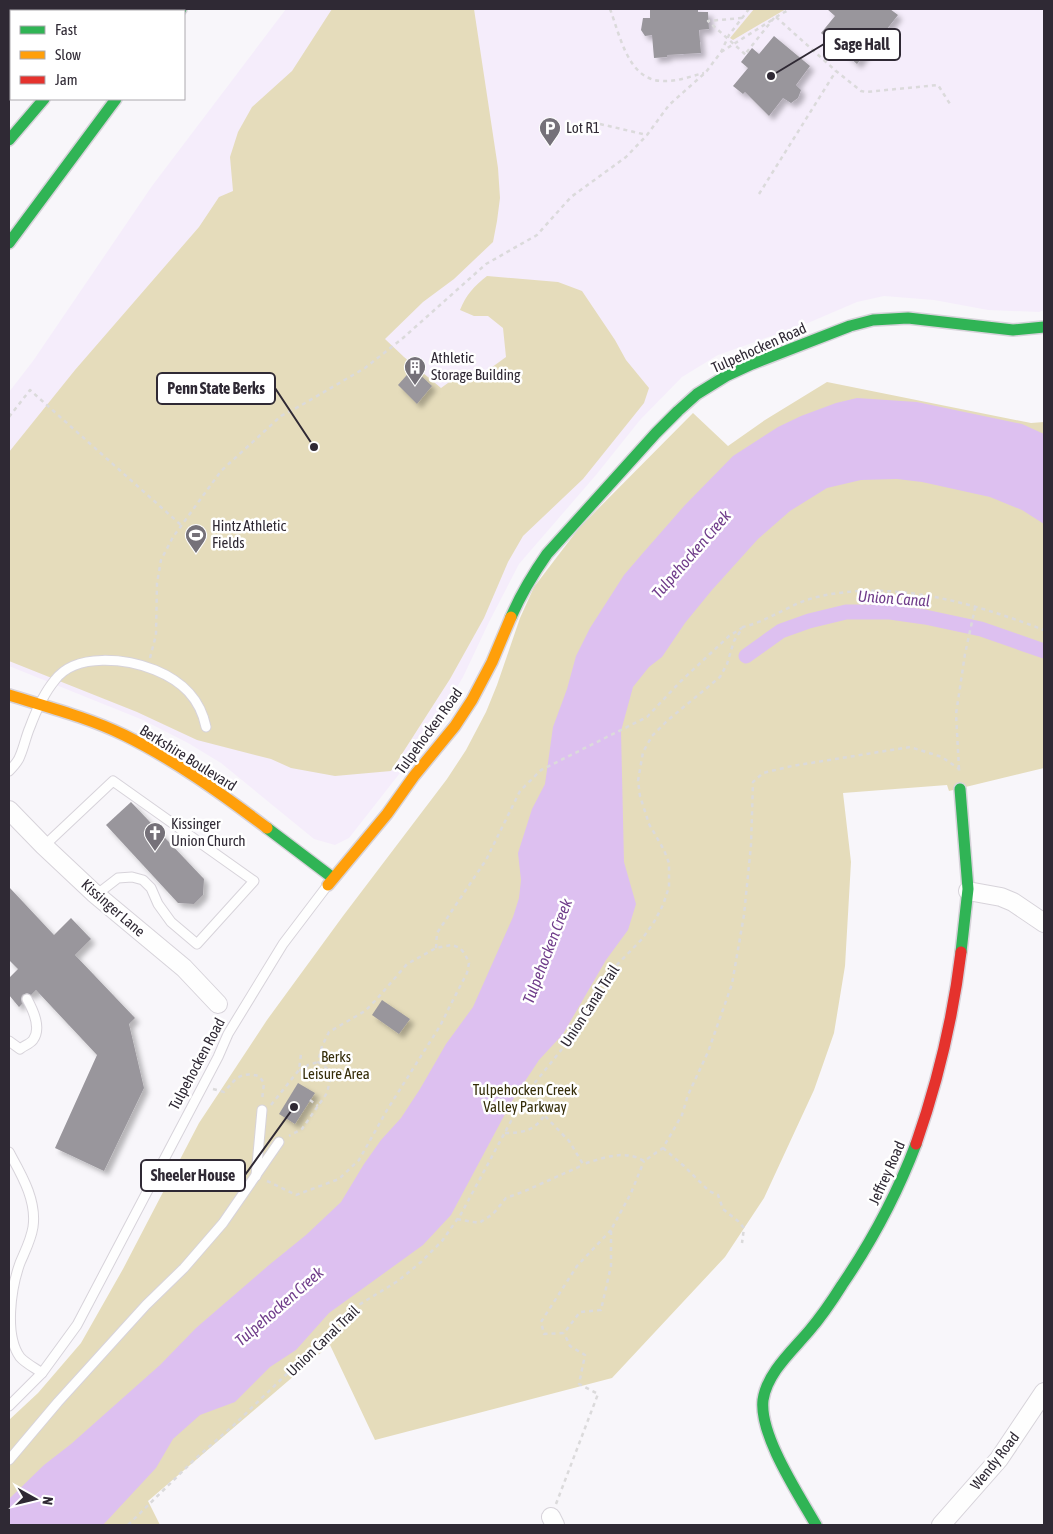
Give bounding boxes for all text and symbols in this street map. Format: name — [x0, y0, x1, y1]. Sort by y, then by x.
legend — [10, 10, 185, 100]
text: Fast — [55, 21, 77, 38]
callout: Sage Hall — [824, 29, 900, 60]
text: Sage Hall — [834, 35, 890, 53]
text: Slow — [55, 46, 81, 63]
text: Jam — [55, 71, 78, 88]
parking icon: Lot R1 — [538, 116, 562, 147]
place label: Lot R1 — [566, 119, 600, 136]
street label: Tulpehocken Road — [709, 319, 809, 376]
place label: Athletic Storage Building — [431, 349, 521, 383]
building icon: Athletic Storage Building — [403, 355, 427, 386]
callout: Penn State Berks — [157, 373, 275, 404]
text: Penn State Berks — [167, 379, 265, 397]
water label: Tulpehocken Creek — [648, 506, 736, 602]
place label: Hintz Athletic Fields — [212, 517, 287, 551]
sports icon: Hintz Athletic Fields — [184, 523, 208, 554]
water label: Union Canal — [857, 586, 931, 610]
street label: Tulpehocken Road — [392, 684, 465, 777]
street label: Berkshire Boulevard — [137, 721, 240, 794]
place label: Kissinger Union Church — [171, 815, 245, 849]
church icon: Kissinger Union Church — [143, 821, 167, 852]
street label: Kissinger Lane — [78, 875, 149, 940]
water label: Tulpehocken Creek — [519, 895, 577, 1006]
street label: Union Canal Trail — [557, 962, 622, 1050]
street label: Tulpehocken Road — [165, 1015, 228, 1113]
park label: Berks Leisure Area — [302, 1048, 370, 1082]
park label: Tulpehocken Creek Valley Parkway — [473, 1081, 578, 1115]
street label: Jeffrey Road — [865, 1138, 908, 1207]
callout: Sheeler House — [141, 1160, 245, 1191]
text: Sheeler House — [151, 1166, 235, 1184]
water label: Tulpehocken Creek — [231, 1262, 328, 1350]
street label: Union Canal Trail — [283, 1302, 362, 1379]
street label: Wendy Road — [967, 1428, 1022, 1493]
north arrow — [10, 1474, 60, 1524]
text: N — [39, 1496, 56, 1506]

